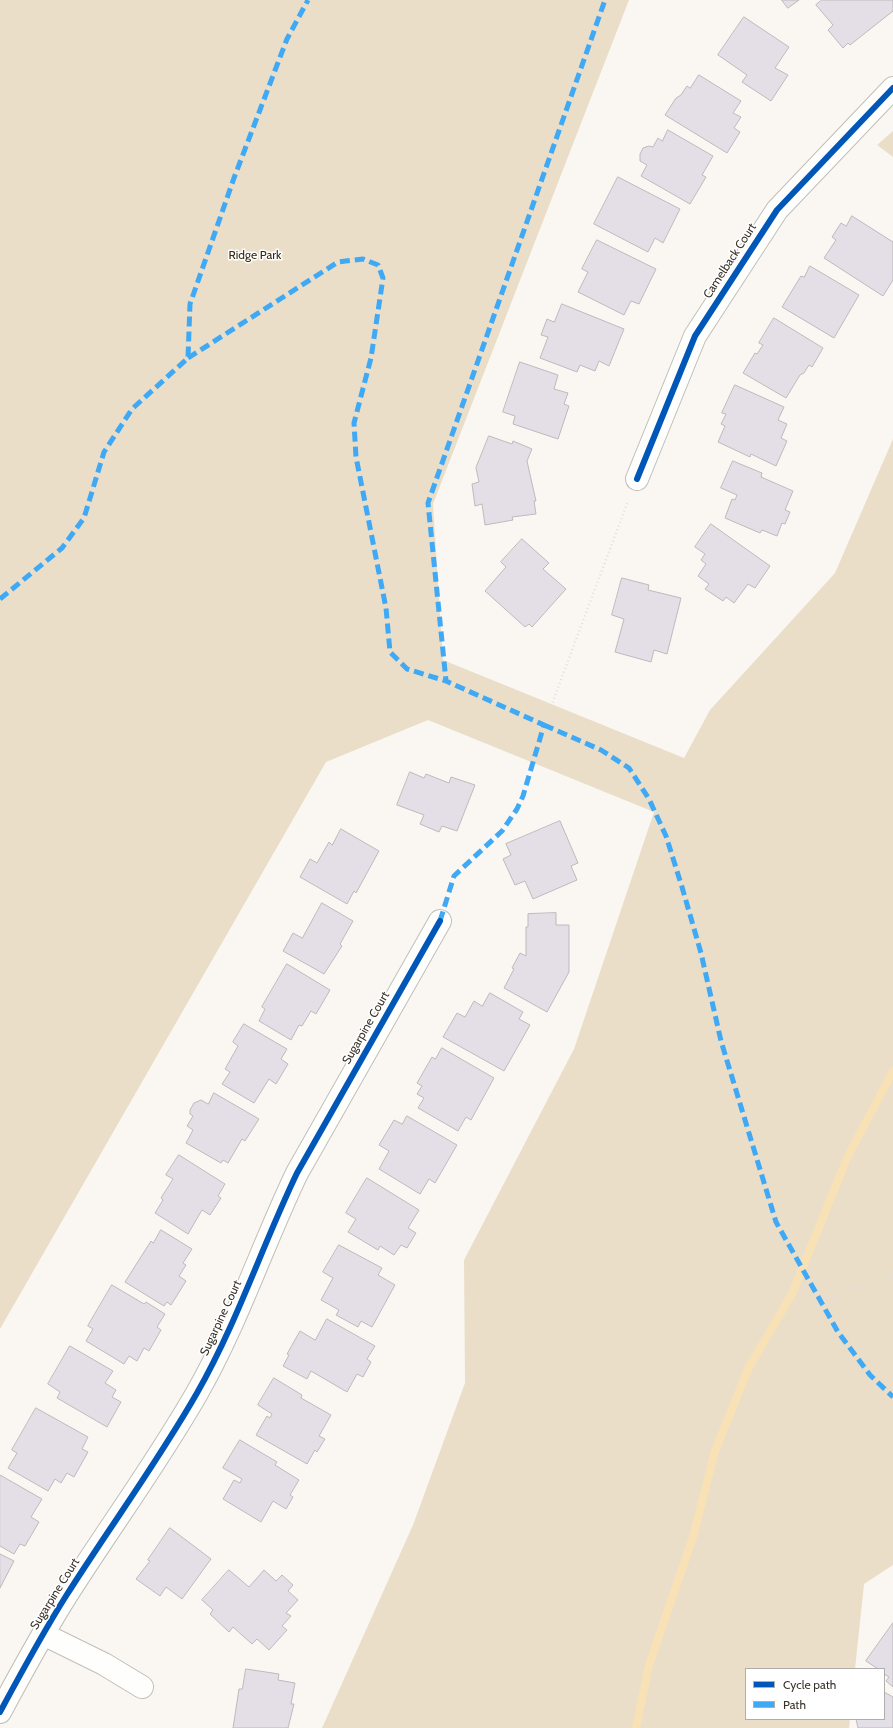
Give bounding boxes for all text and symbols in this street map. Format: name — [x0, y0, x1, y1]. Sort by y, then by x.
street label: Camelback Court — [700, 221, 760, 301]
park label: Ridge Park — [229, 248, 281, 262]
street label: Sugarpine Court — [339, 989, 393, 1067]
street label: Sugarpine Court — [197, 1278, 245, 1358]
street label: Sugarpine Court — [27, 1556, 83, 1632]
legend — [745, 1668, 885, 1720]
text: Cycle path — [783, 1677, 836, 1692]
text: Path — [783, 1697, 806, 1712]

